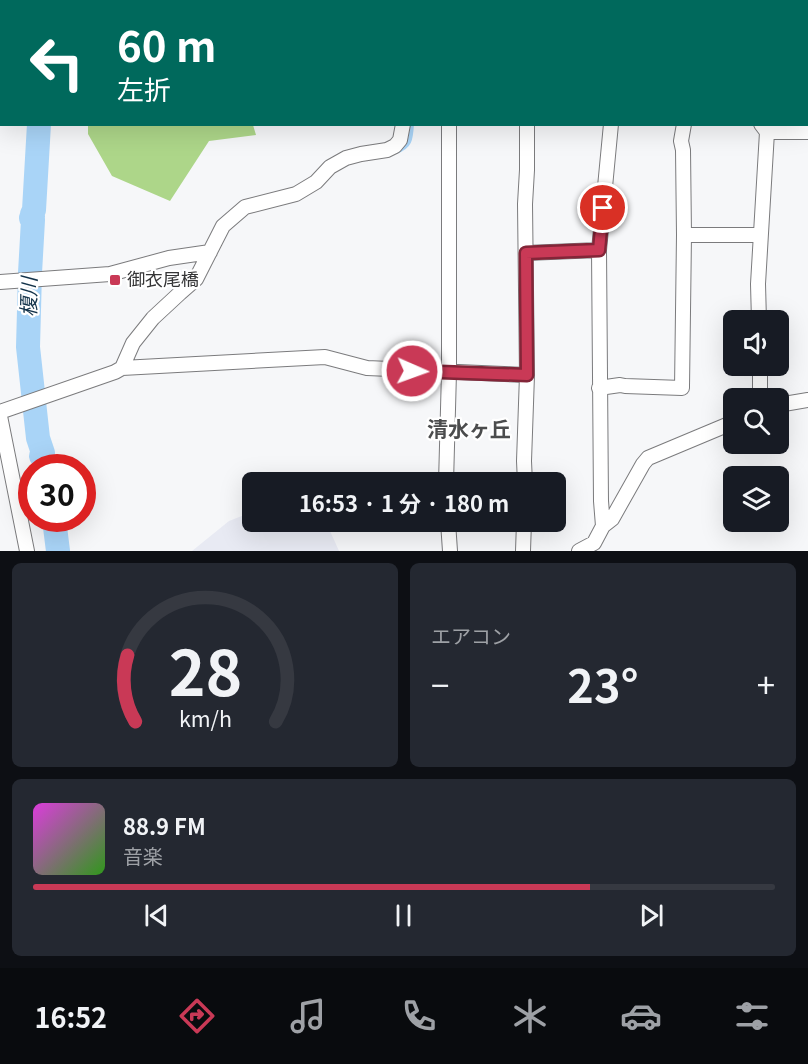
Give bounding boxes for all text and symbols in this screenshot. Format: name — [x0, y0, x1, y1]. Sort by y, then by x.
text: 60 m — [117, 13, 217, 74]
icon: left — [18, 24, 96, 102]
text: 左折 — [117, 69, 171, 108]
pin — [577, 182, 628, 233]
icon: arrive — [586, 191, 619, 224]
place label: 御衣尾橋 — [127, 265, 199, 291]
marker: 御衣尾橋 — [108, 273, 122, 287]
water label: 榎川 — [13, 275, 42, 317]
map controls — [723, 310, 789, 532]
button: sound — [723, 310, 789, 376]
position arrow — [380, 339, 444, 403]
button: search — [723, 388, 789, 454]
district label: 清水ヶ丘 — [427, 413, 511, 443]
speed limit sign: 30 — [18, 454, 96, 532]
button: layers — [723, 466, 789, 532]
text: 16:53 · 1 分 · 180 m — [299, 486, 509, 518]
text: エアコン — [431, 621, 511, 650]
text: 28 — [168, 624, 242, 714]
text: 23° — [567, 651, 639, 716]
text: − — [431, 660, 449, 708]
text: + — [757, 660, 775, 708]
text: km/h — [178, 702, 232, 733]
text: 88.9 FM — [123, 809, 206, 841]
text: 音楽 — [123, 841, 163, 870]
icon: previous — [140, 899, 173, 932]
icon: pause — [387, 899, 420, 932]
icon: next — [635, 899, 668, 932]
icon: directions — [176, 995, 218, 1037]
icon: music — [287, 995, 329, 1037]
icon: phone — [398, 995, 440, 1037]
icon: climate — [509, 995, 551, 1037]
icon: car — [620, 995, 662, 1037]
icon: filters — [731, 995, 773, 1037]
text: 16:52 — [35, 997, 107, 1036]

